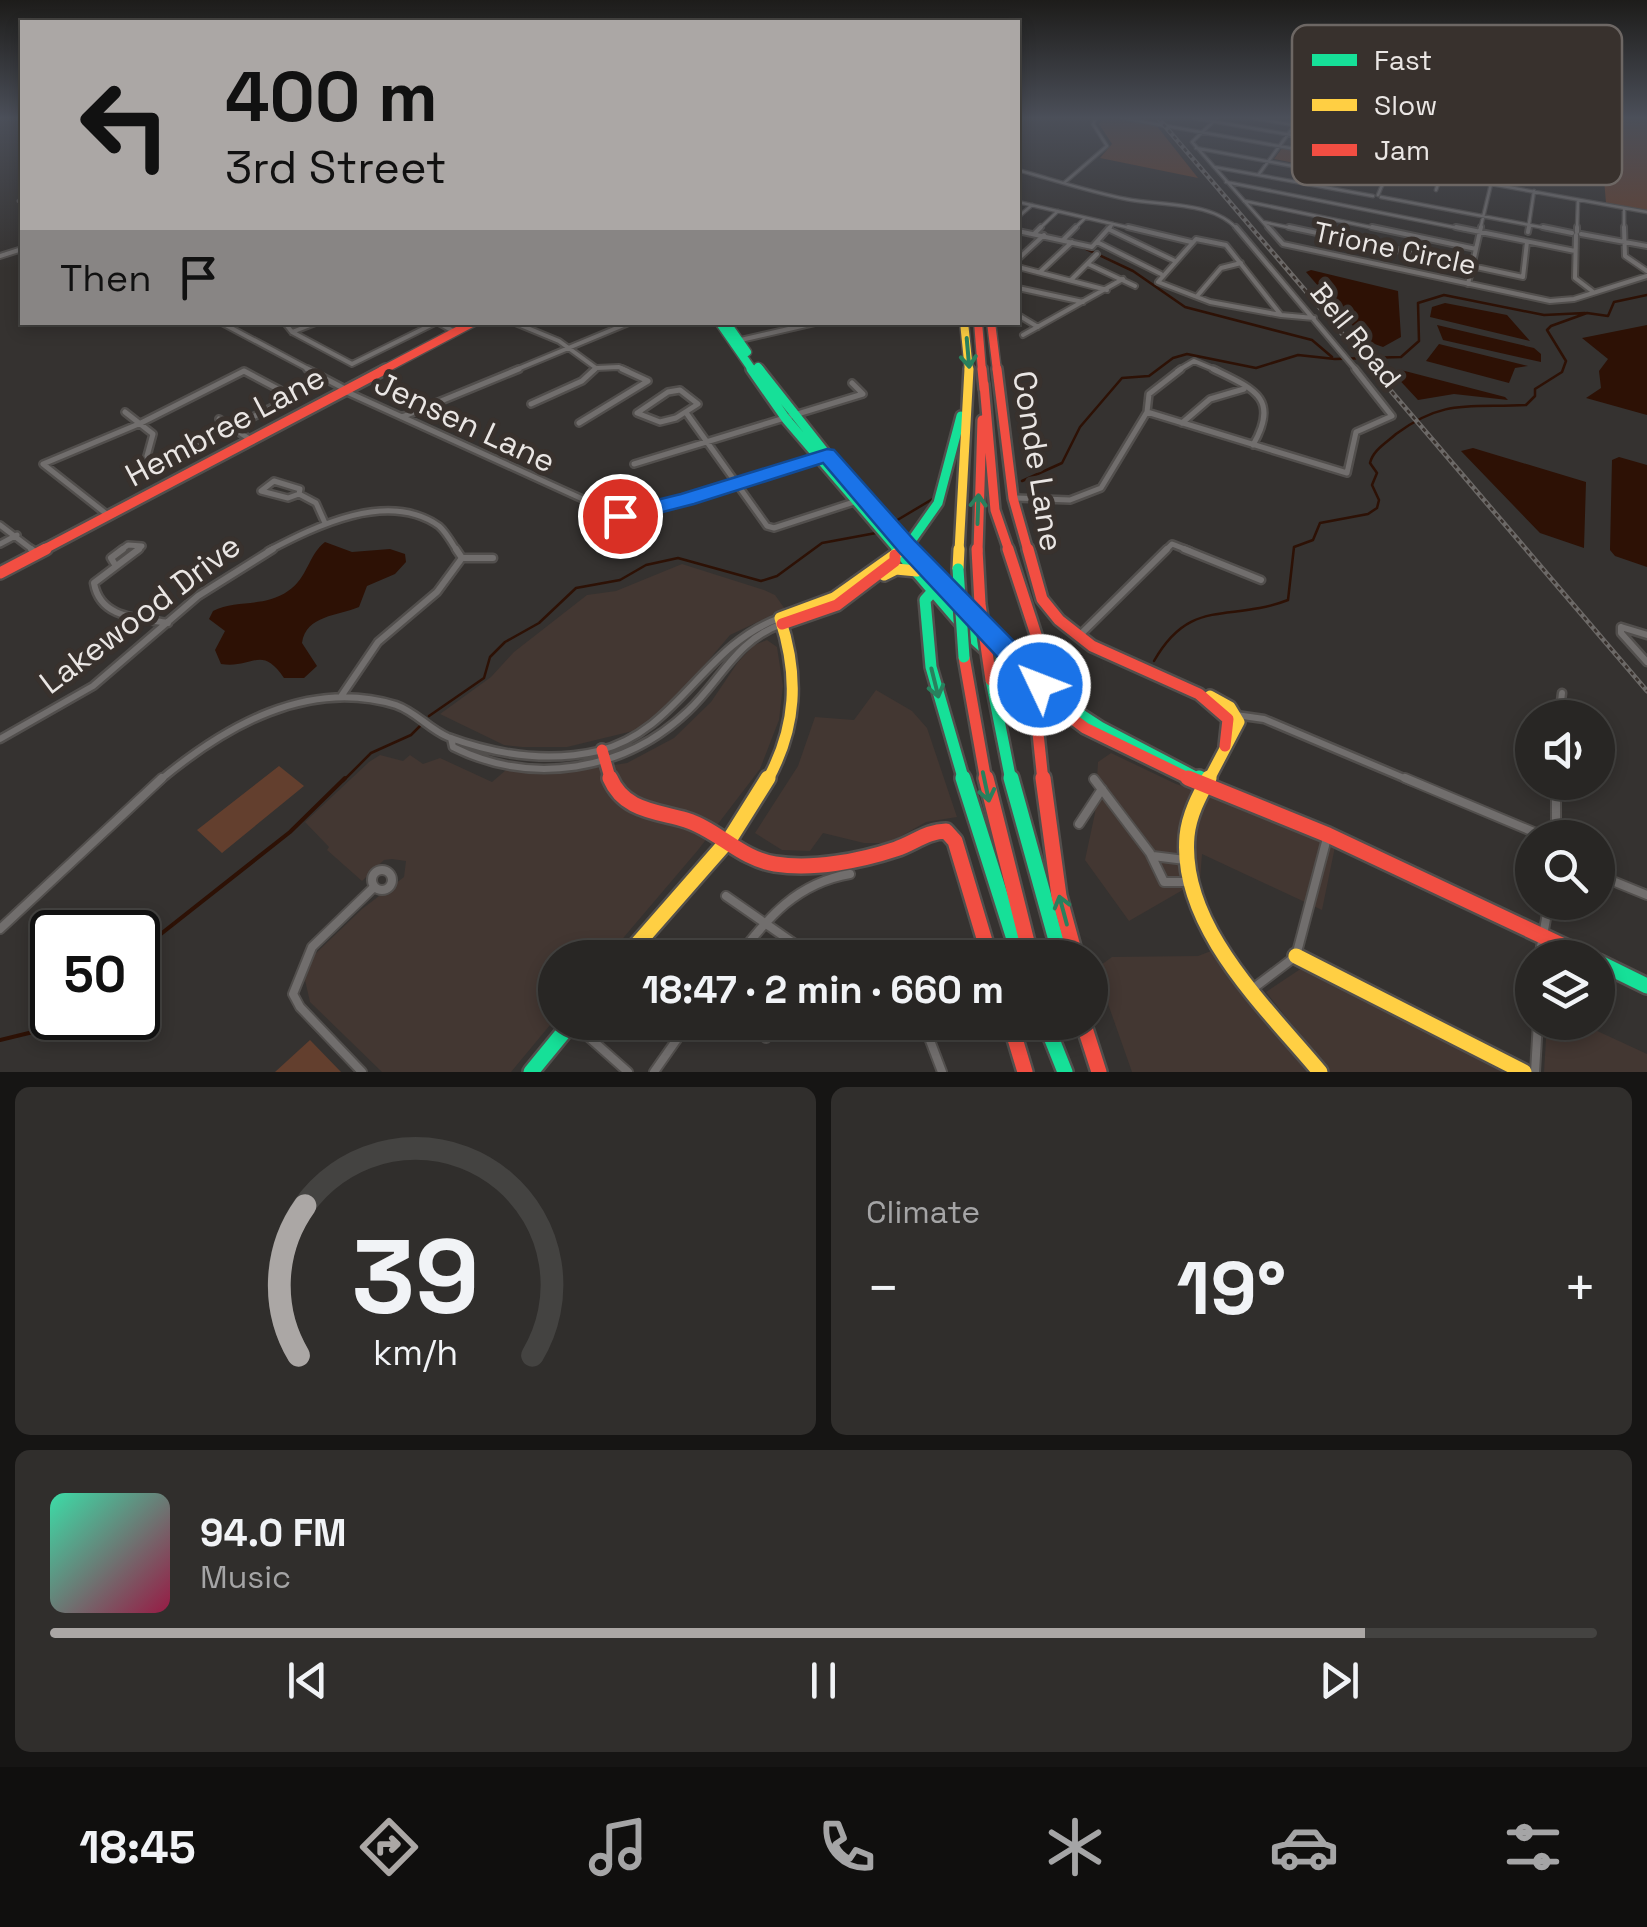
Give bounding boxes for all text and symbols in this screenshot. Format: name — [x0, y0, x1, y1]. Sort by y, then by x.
legend — [1292, 25, 1622, 185]
text: Fast — [1374, 42, 1432, 78]
text: 400 m — [225, 52, 438, 141]
icon: left — [60, 60, 190, 190]
text: Slow — [1374, 87, 1437, 123]
text: Jam — [1374, 132, 1430, 168]
text: 3rd Street — [225, 139, 446, 196]
street label: Trione Circle — [1311, 213, 1479, 283]
icon: arrive — [171, 250, 226, 305]
text: Then — [60, 254, 151, 302]
street label: Bell Road — [1303, 275, 1409, 395]
one-way arrow — [958, 337, 977, 369]
street label: Hembree Lane — [118, 357, 332, 495]
street label: Jensen Lane — [368, 363, 562, 481]
street label: Conde Lane — [1004, 368, 1072, 554]
pin — [578, 474, 663, 559]
icon: arrive — [593, 489, 648, 544]
one-way arrow — [969, 494, 988, 526]
street label: Lakewood Drive — [32, 525, 248, 703]
position arrow — [988, 633, 1092, 737]
one-way arrow — [927, 666, 945, 698]
map controls — [1515, 700, 1615, 1040]
button: sound — [1515, 700, 1615, 800]
one-way arrow — [978, 771, 997, 803]
button: search — [1515, 820, 1615, 920]
one-way arrow — [1053, 895, 1072, 926]
speed limit sign: 50 — [30, 910, 160, 1040]
button: layers — [1515, 940, 1615, 1040]
text: 18:47 · 2 min · 660 m — [642, 966, 1004, 1014]
text: Climate — [866, 1192, 980, 1232]
text: 39 — [352, 1211, 479, 1343]
text: 19° — [1177, 1240, 1286, 1336]
text: − — [866, 1253, 900, 1323]
text: + — [1563, 1253, 1597, 1323]
text: km/h — [373, 1330, 458, 1375]
text: 94.0 FM — [200, 1509, 347, 1557]
text: Music — [200, 1557, 291, 1597]
icon: previous — [280, 1653, 335, 1708]
icon: pause — [796, 1653, 851, 1708]
icon: next — [1312, 1653, 1367, 1708]
icon: directions — [354, 1812, 424, 1882]
icon: music — [583, 1812, 653, 1882]
icon: phone — [812, 1812, 882, 1882]
icon: climate — [1040, 1812, 1110, 1882]
icon: car — [1269, 1812, 1339, 1882]
icon: filters — [1498, 1812, 1568, 1882]
text: 18:45 — [79, 1819, 196, 1876]

